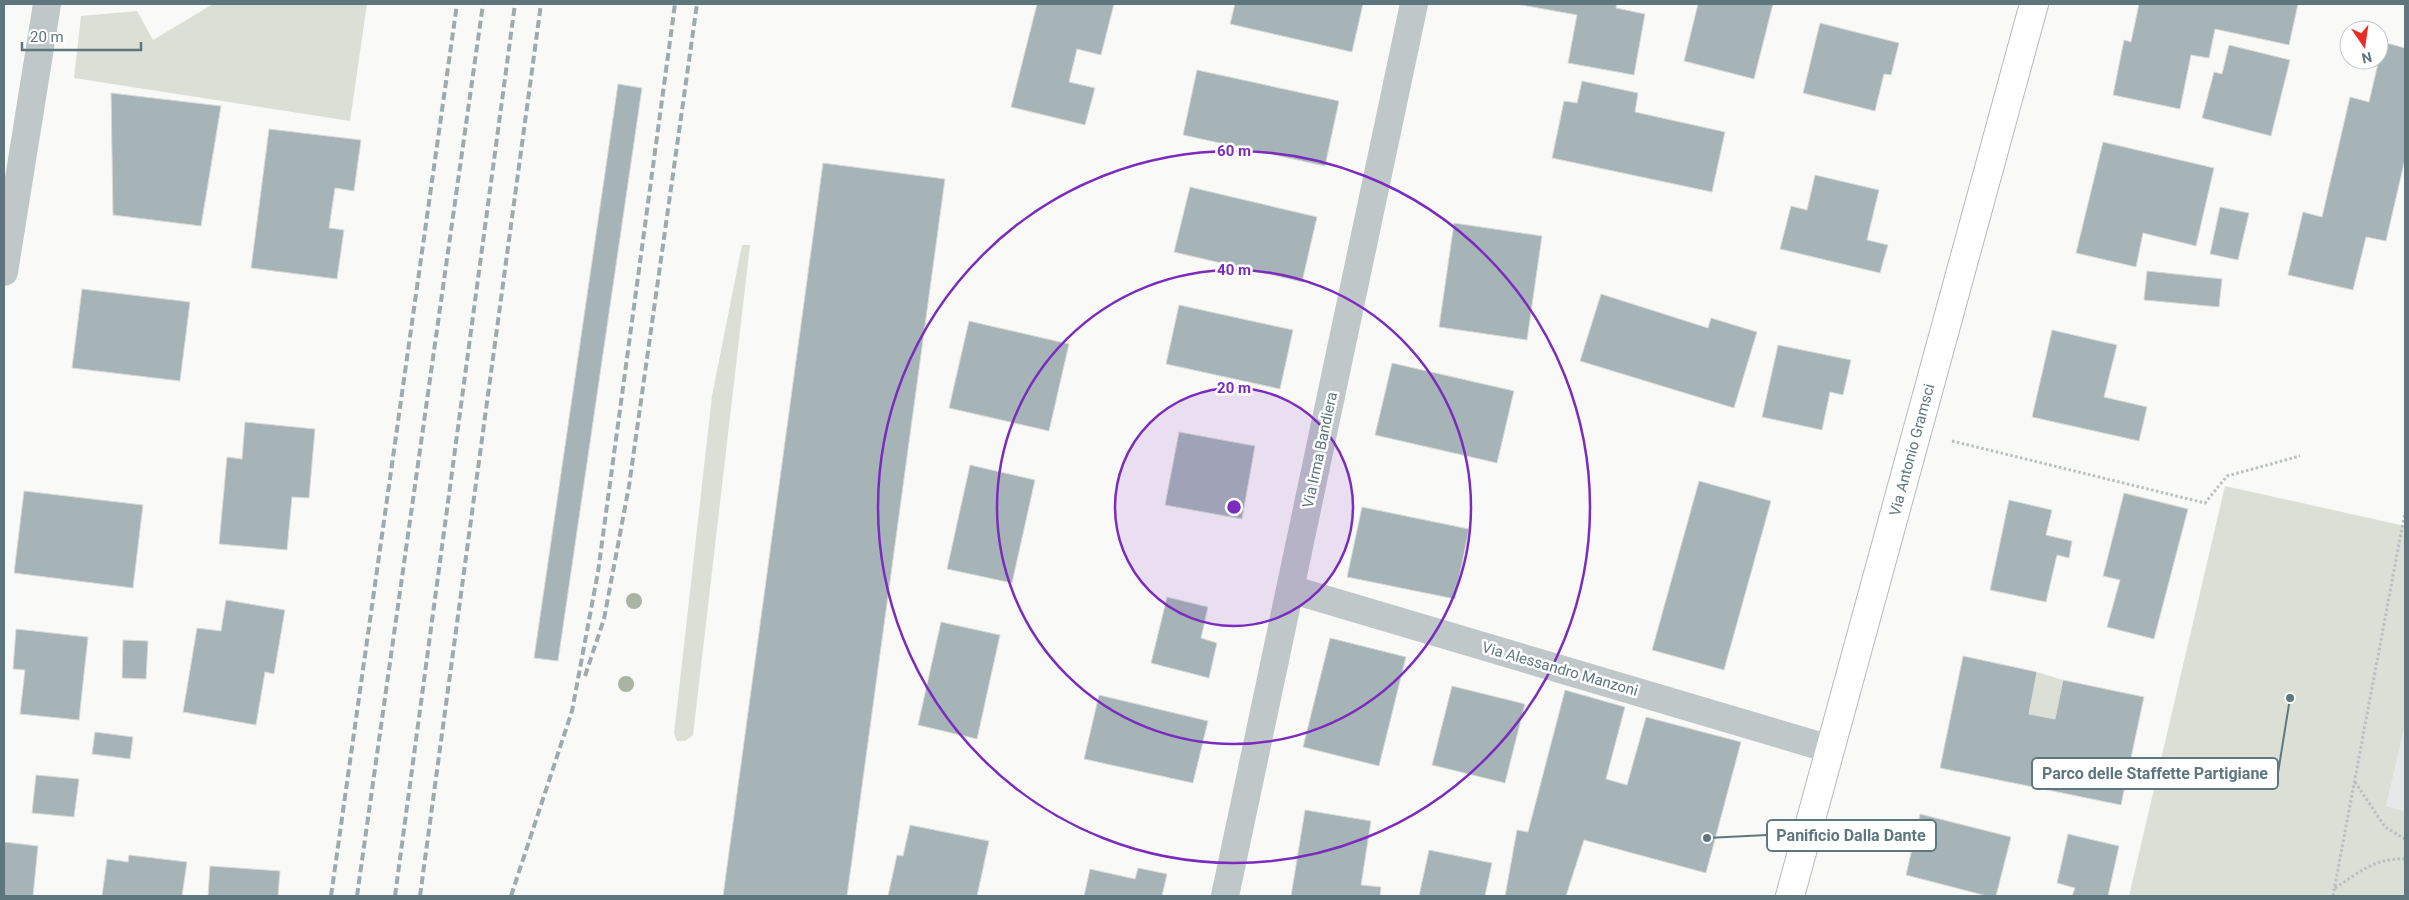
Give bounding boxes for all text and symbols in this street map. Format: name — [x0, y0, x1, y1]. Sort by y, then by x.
scale bar — [22, 20, 141, 52]
north arrow — [2339, 20, 2389, 70]
text: 20 m — [30, 28, 64, 46]
text: N — [2360, 49, 2374, 67]
text: 60 m — [1217, 142, 1251, 160]
text: 40 m — [1217, 261, 1251, 279]
text: 20 m — [1217, 379, 1251, 397]
street label: Via Antonio Gramsci — [1886, 382, 1938, 518]
street label: Via Irma Bandiera — [1299, 390, 1341, 510]
centre of rings — [1225, 498, 1243, 516]
street label: Via Alessandro Manzoni — [1480, 638, 1640, 700]
callout: Parco delle Staffette Partigiane — [2032, 758, 2278, 789]
text: Parco delle Staffette Partigiane — [2042, 764, 2268, 783]
callout: Panificio Dalla Dante — [1767, 820, 1936, 851]
text: Panificio Dalla Dante — [1776, 826, 1926, 845]

